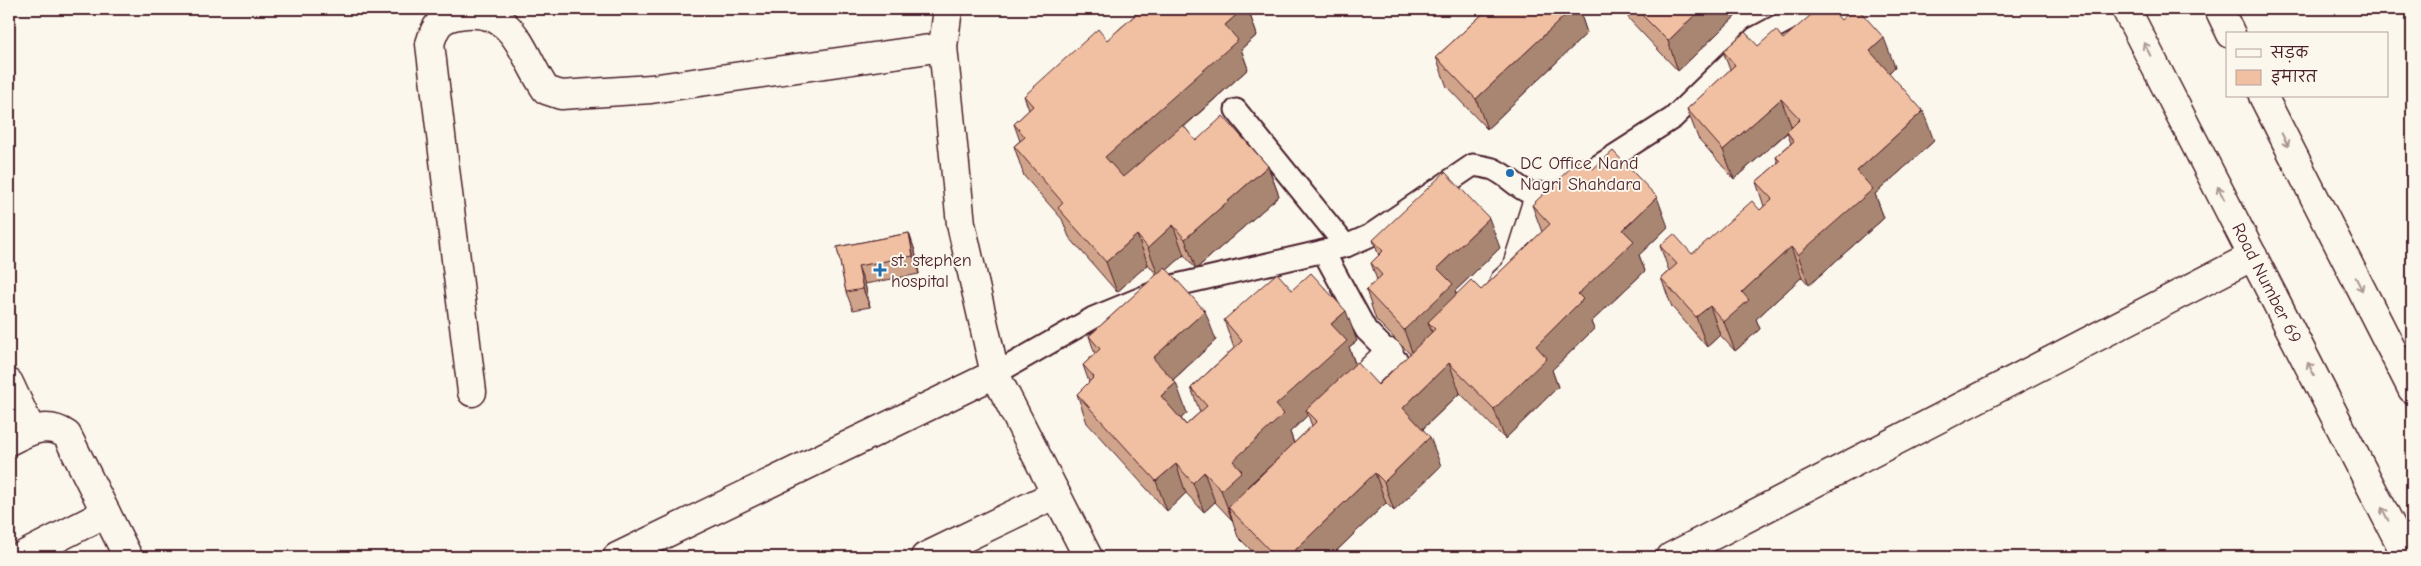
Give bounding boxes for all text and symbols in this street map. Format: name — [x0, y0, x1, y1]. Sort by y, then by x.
legend — [2226, 32, 2388, 98]
one-way arrow — [2142, 41, 2152, 56]
text: सड़क — [2270, 44, 2309, 63]
text: इमारत — [2271, 68, 2318, 86]
one-way arrow — [2280, 132, 2290, 147]
place label: DC Office Nand Nagri Shahdara — [1520, 153, 1641, 195]
marker: DC Office Nand Nagri Shahdara — [1504, 167, 1516, 179]
one-way arrow — [2216, 186, 2225, 201]
street label: Road Number 69 — [2227, 220, 2306, 347]
place label: st. stephen hospital — [891, 250, 972, 292]
marker: st. stephen hospital — [873, 263, 887, 277]
one-way arrow — [2354, 277, 2364, 292]
one-way arrow — [2306, 362, 2315, 377]
one-way arrow — [2380, 507, 2389, 522]

